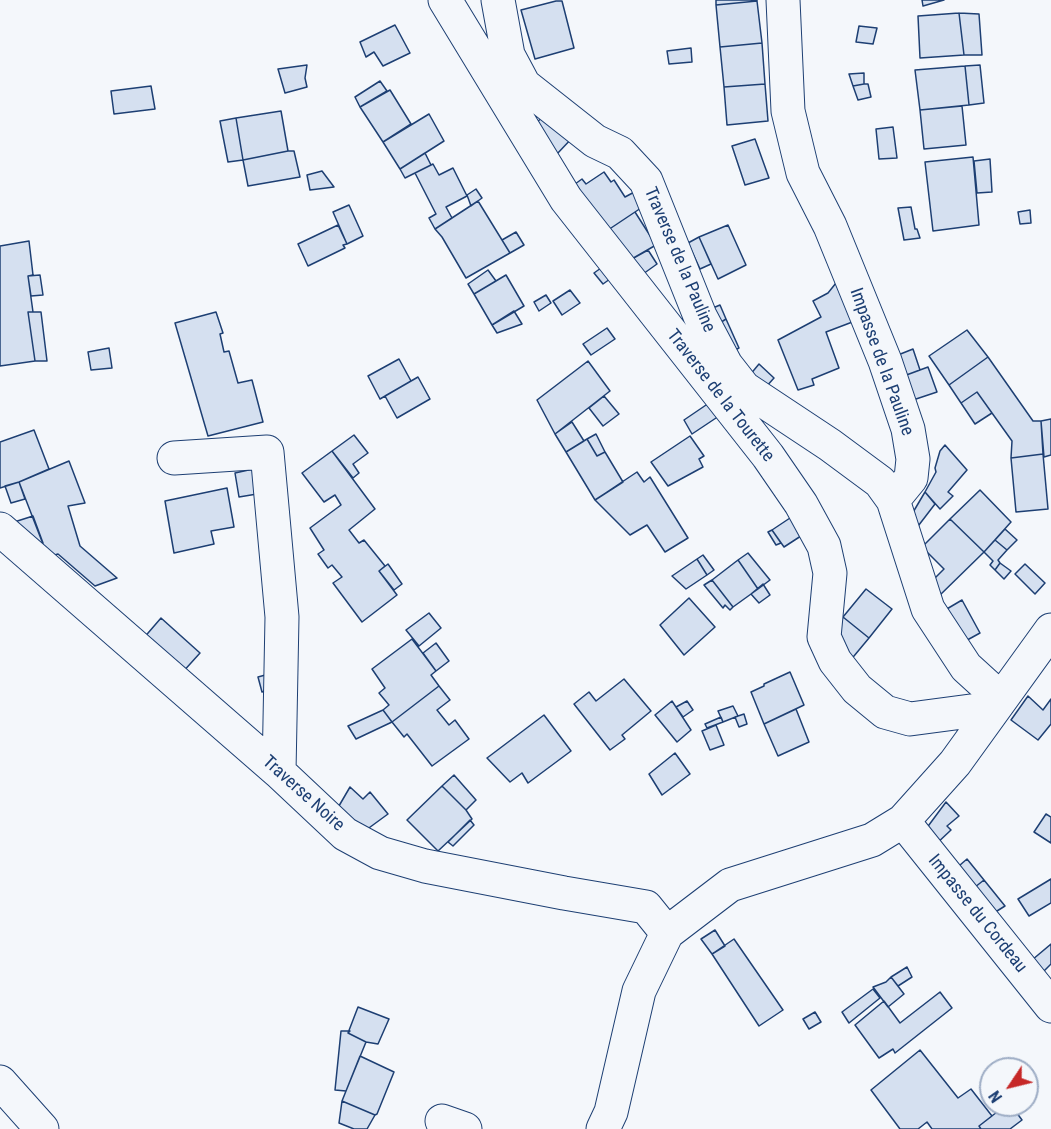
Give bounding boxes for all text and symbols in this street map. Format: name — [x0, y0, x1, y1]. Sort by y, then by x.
street label: Traverse de la Pauline — [639, 184, 719, 336]
street label: Impasse de la Pauline — [844, 285, 918, 439]
street label: Traverse de la Tourette — [662, 325, 778, 467]
street label: Traverse Noire — [258, 752, 348, 836]
street label: Impasse du Cordeau — [923, 851, 1031, 977]
north arrow — [979, 1057, 1039, 1117]
text: N — [985, 1087, 1006, 1106]

